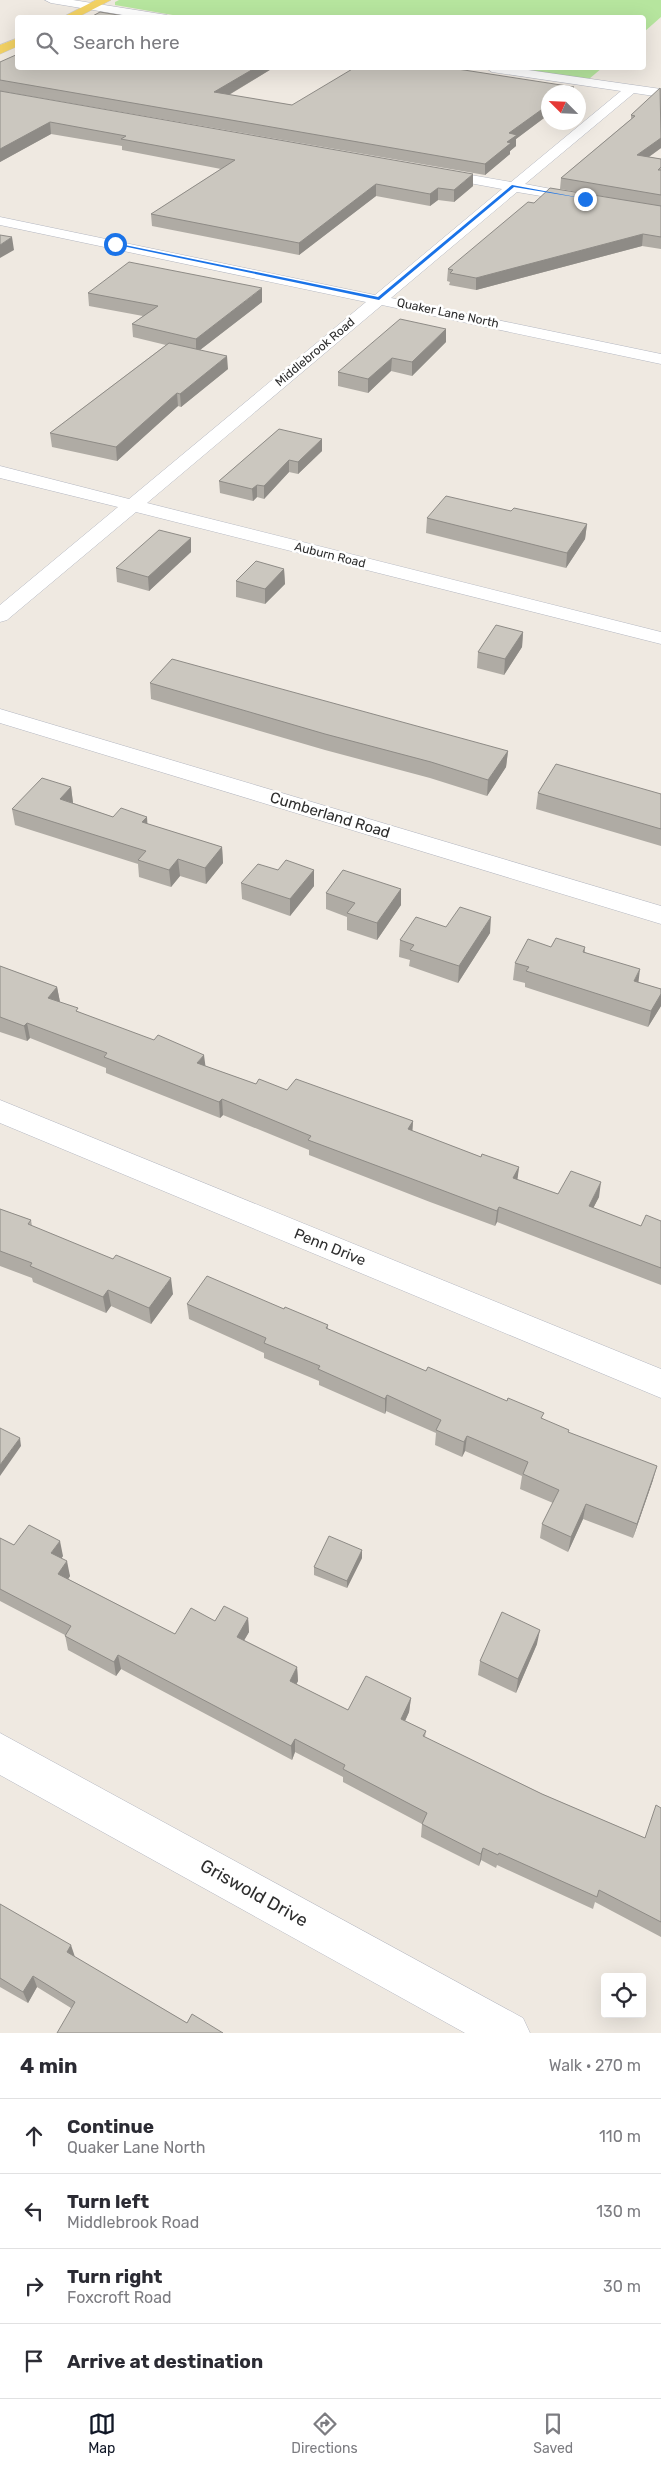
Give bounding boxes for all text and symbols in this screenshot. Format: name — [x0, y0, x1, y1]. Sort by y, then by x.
search box — [15, 15, 646, 70]
icon: search — [33, 29, 61, 57]
text: Search here — [73, 31, 180, 54]
north arrow — [541, 85, 586, 130]
route end — [574, 188, 597, 211]
route start — [104, 233, 127, 256]
street label: Quaker Lane North — [396, 295, 500, 331]
street label: Middlebrook Road — [273, 315, 357, 389]
street label: Auburn Road — [293, 539, 367, 571]
street label: Cumberland Road — [268, 788, 392, 842]
street label: Penn Drive — [291, 1224, 369, 1270]
street label: Griswold Drive — [196, 1854, 312, 1932]
map controls — [601, 1973, 646, 2018]
button: locate — [601, 1973, 646, 2018]
text: 4 min — [20, 2053, 78, 2078]
text: Walk · 270 m — [549, 2056, 641, 2075]
text: Continue — [67, 2115, 154, 2138]
icon: ahead — [20, 2122, 48, 2150]
text: 110 m — [599, 2127, 641, 2146]
text: Quaker Lane North — [67, 2138, 206, 2157]
text: Turn left — [67, 2190, 149, 2213]
icon: left — [20, 2197, 48, 2225]
text: 130 m — [596, 2202, 641, 2221]
text: Middlebrook Road — [67, 2213, 199, 2232]
text: Turn right — [67, 2265, 162, 2288]
icon: right — [20, 2272, 48, 2300]
text: 30 m — [603, 2277, 641, 2296]
text: Foxcroft Road — [67, 2288, 172, 2307]
icon: arrive — [20, 2347, 48, 2375]
text: Arrive at destination — [67, 2350, 263, 2373]
tab: Map — [88, 2410, 116, 2457]
tab: Directions — [291, 2410, 358, 2457]
tab: Saved — [533, 2410, 573, 2457]

